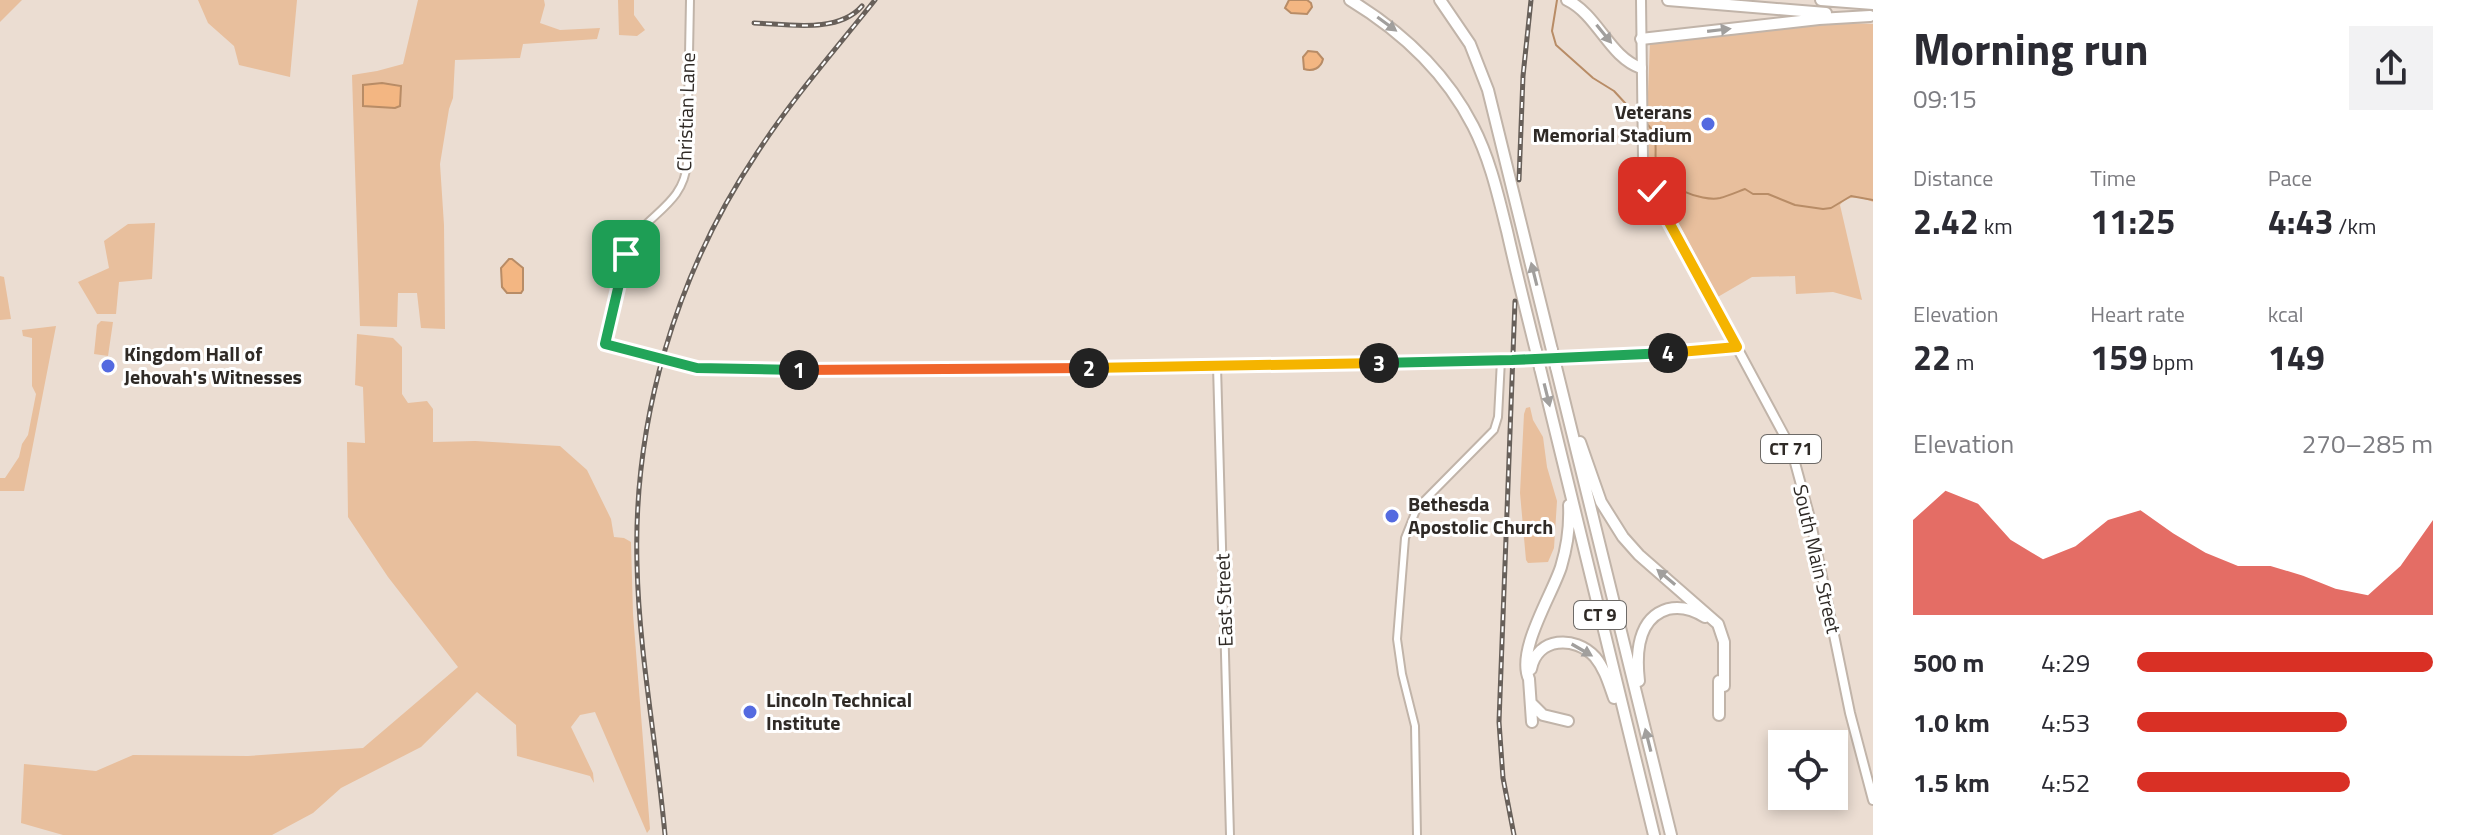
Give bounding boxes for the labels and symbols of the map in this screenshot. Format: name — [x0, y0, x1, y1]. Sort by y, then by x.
one-way arrow — [1376, 16, 1397, 32]
one-way arrow — [1707, 23, 1732, 36]
one-way arrow — [1595, 24, 1612, 44]
street label: Christian Lane — [668, 52, 703, 172]
place label: Veterans Memorial Stadium — [1532, 96, 1692, 150]
marker: Veterans Memorial Stadium — [1699, 115, 1717, 133]
pin — [1618, 157, 1686, 225]
pin — [592, 220, 660, 288]
one-way arrow — [1527, 262, 1539, 287]
pin: 4 — [1648, 333, 1688, 373]
place label: Kingdom Hall of Jehovah's Witnesses — [124, 338, 302, 392]
pin: 3 — [1359, 343, 1399, 383]
pin: 2 — [1069, 348, 1109, 388]
pin: 1 — [779, 350, 819, 390]
marker: Kingdom Hall of Jehovah's Witnesses — [99, 357, 117, 375]
one-way arrow — [1541, 383, 1553, 408]
road number: CT 71 — [1761, 435, 1821, 463]
street label: South Main Street — [1785, 481, 1850, 636]
place label: Bethesda Apostolic Church — [1408, 488, 1553, 542]
marker: Bethesda Apostolic Church — [1383, 507, 1401, 525]
street label: East Street — [1206, 553, 1241, 647]
one-way arrow — [1656, 569, 1676, 586]
road number: CT 9 — [1574, 601, 1626, 629]
one-way arrow — [1571, 643, 1593, 657]
place label: Lincoln Technical Institute — [766, 684, 912, 738]
marker: Lincoln Technical Institute — [741, 703, 759, 721]
one-way arrow — [1641, 727, 1653, 752]

